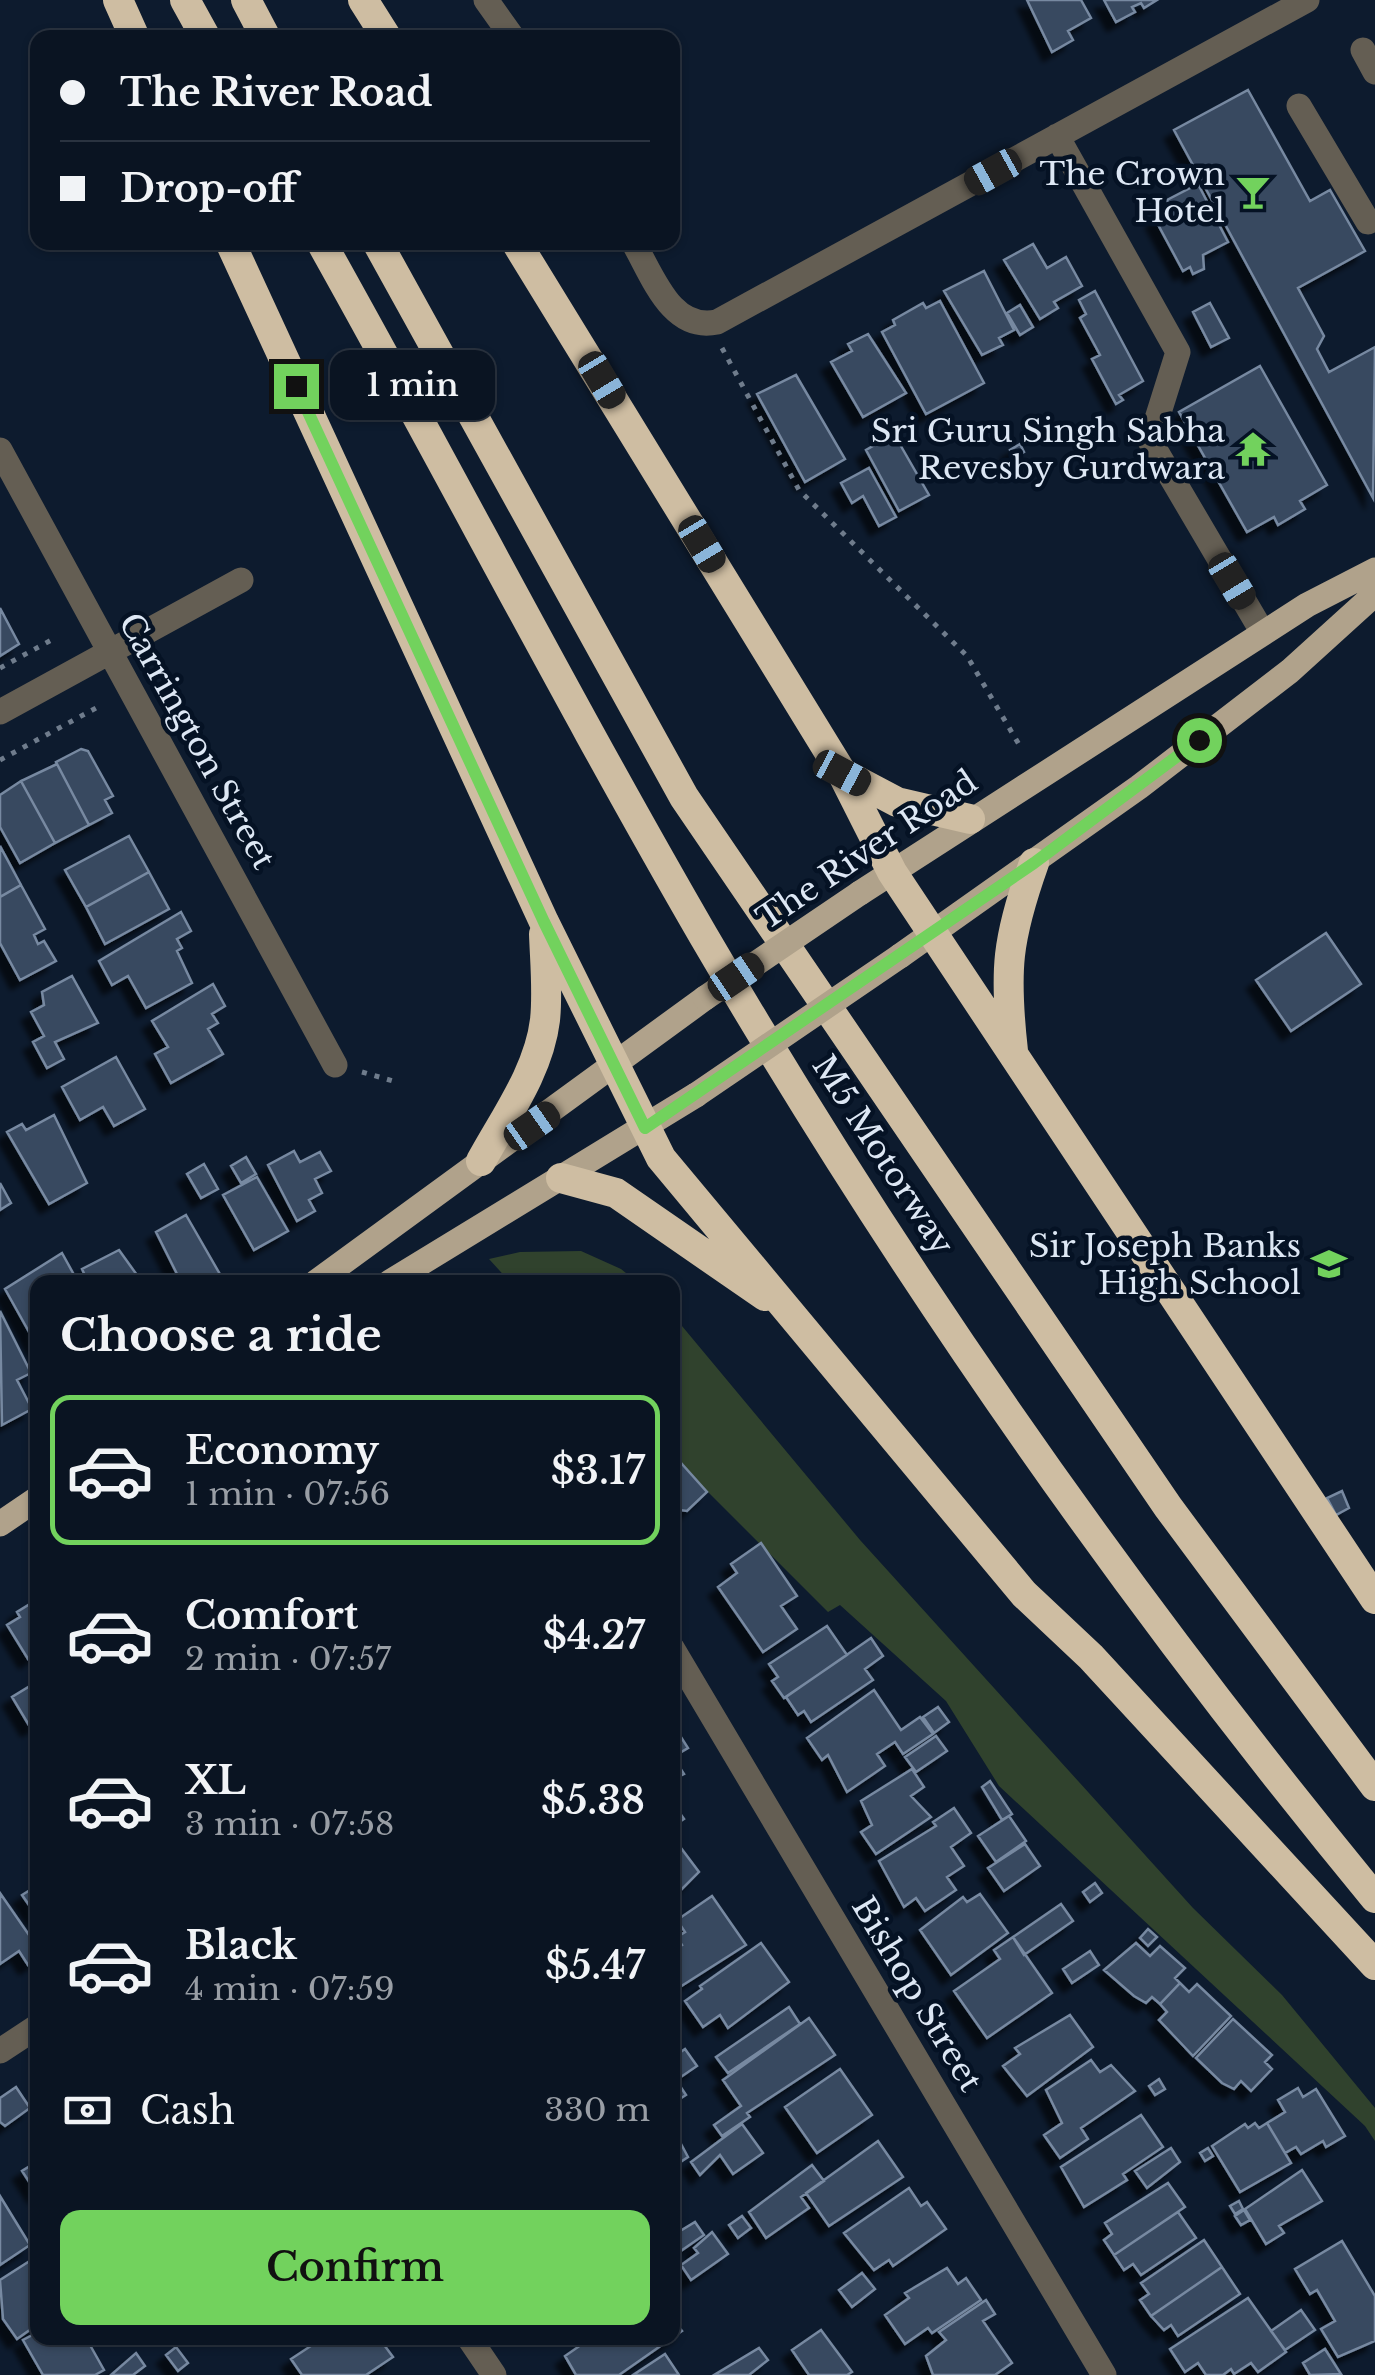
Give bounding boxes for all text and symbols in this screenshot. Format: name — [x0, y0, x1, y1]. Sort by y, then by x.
text: The River Road — [120, 69, 433, 116]
car — [959, 144, 1027, 200]
place label: The Crown Hotel — [1040, 154, 1225, 231]
text: Drop-off — [120, 165, 297, 212]
bar icon: The Crown Hotel — [1234, 173, 1272, 211]
car — [574, 347, 630, 413]
callout: 1 min — [331, 351, 496, 421]
route end — [274, 364, 319, 409]
text: 1 min — [366, 365, 459, 405]
place label: Sri Guru Singh Sabha Revesby Gurdwara — [871, 411, 1225, 488]
temple icon: Sri Guru Singh Sabha Revesby Gurdwara — [1234, 430, 1272, 468]
car — [674, 511, 730, 577]
car — [1204, 548, 1260, 614]
street label: Carrington Street — [110, 606, 284, 876]
route start — [1177, 718, 1222, 763]
car — [808, 746, 876, 800]
street label: The River Road — [749, 762, 985, 938]
car — [703, 948, 769, 1006]
street label: M5 Motorway — [804, 1048, 963, 1263]
car — [499, 1097, 565, 1155]
place label: Sir Joseph Banks High School — [1029, 1226, 1301, 1303]
school or university icon: Sir Joseph Banks High School — [1310, 1245, 1348, 1283]
text: Choose a ride — [60, 1307, 382, 1363]
icon: car — [65, 1425, 155, 1515]
text: Economy — [185, 1427, 379, 1474]
text: $3.17 — [551, 1447, 645, 1494]
text: 1 min · 07:56 — [185, 1474, 390, 1514]
icon: car — [65, 1590, 155, 1680]
text: Comfort — [185, 1592, 358, 1639]
text: $4.27 — [543, 1612, 645, 1659]
text: 2 min · 07:57 — [185, 1639, 391, 1679]
icon: car — [65, 1755, 155, 1845]
text: XL — [185, 1757, 246, 1804]
text: $5.38 — [541, 1777, 645, 1824]
text: 3 min · 07:58 — [185, 1804, 394, 1844]
street label: Bishop Street — [843, 1889, 991, 2099]
icon: car — [65, 1920, 155, 2010]
text: Black — [185, 1922, 297, 1969]
text: $5.47 — [545, 1942, 645, 1989]
text: 4 min · 07:59 — [185, 1969, 394, 2009]
icon: cash — [60, 2083, 115, 2138]
text: Cash — [140, 2087, 235, 2134]
text: 330 m — [544, 2090, 650, 2130]
button: Confirm — [60, 2210, 650, 2325]

